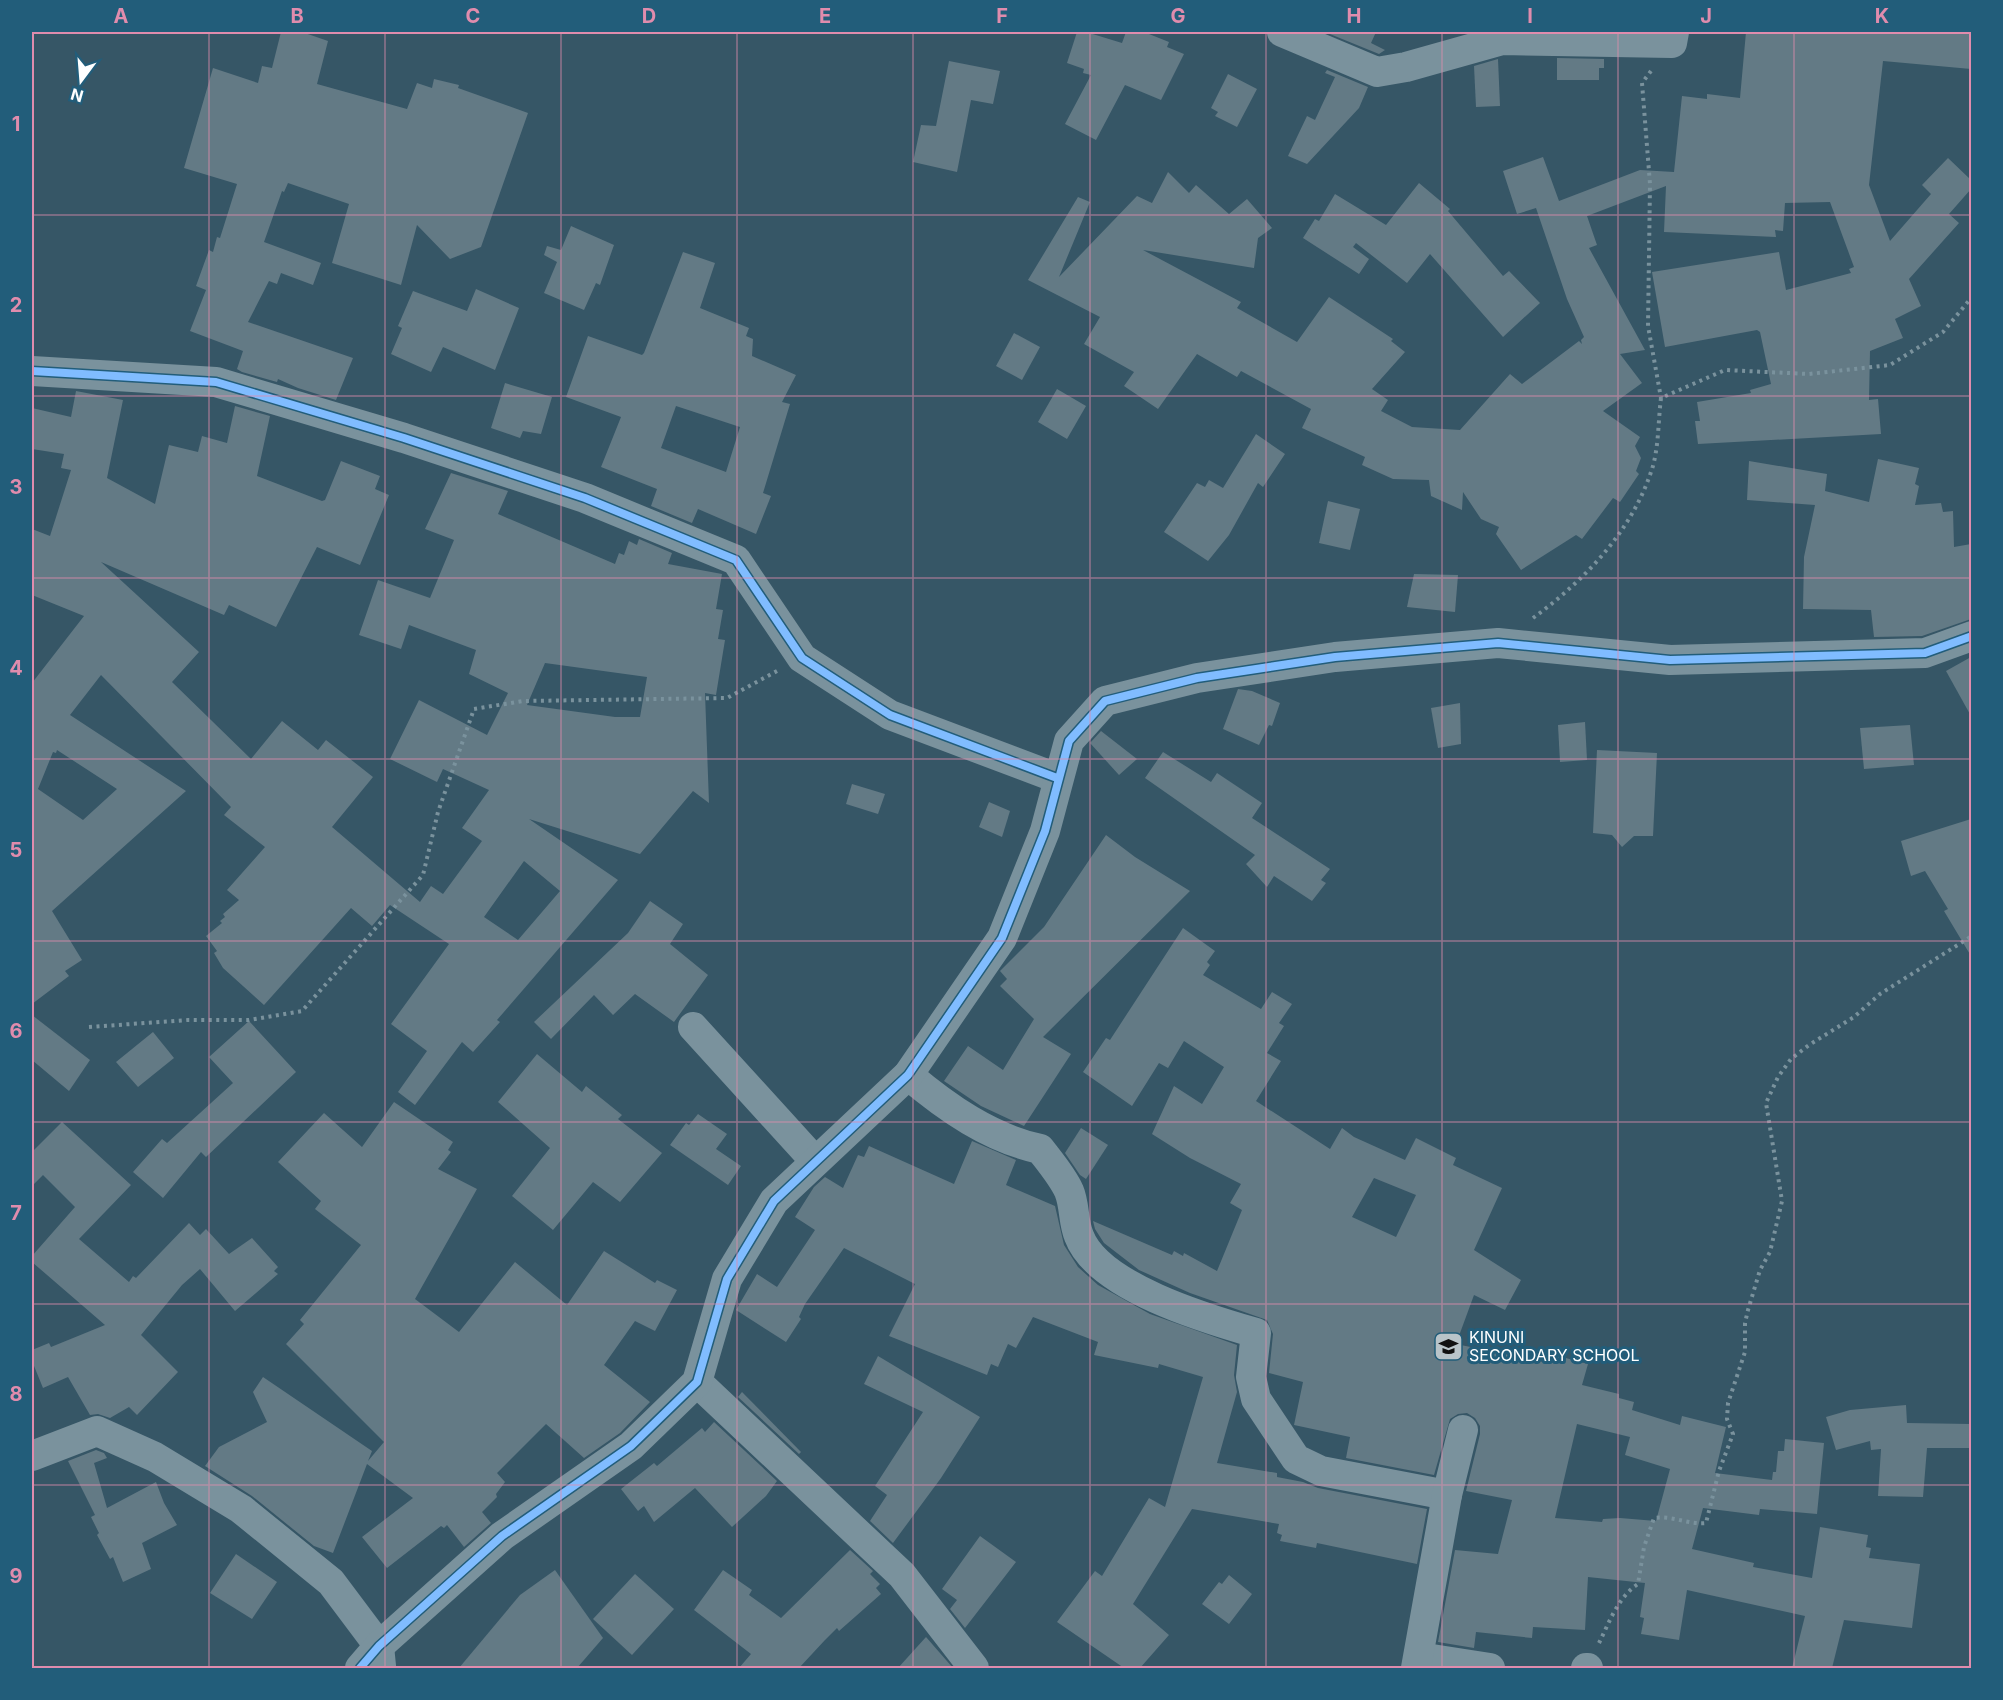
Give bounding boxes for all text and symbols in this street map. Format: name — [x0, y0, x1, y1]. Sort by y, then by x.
text: A — [114, 4, 129, 28]
text: B — [290, 4, 304, 28]
text: C — [466, 4, 480, 28]
text: D — [642, 4, 656, 28]
text: E — [819, 4, 831, 28]
text: F — [996, 4, 1008, 28]
text: G — [1170, 4, 1186, 28]
text: H — [1347, 4, 1361, 28]
text: I — [1527, 4, 1533, 28]
text: J — [1700, 4, 1712, 28]
text: K — [1875, 4, 1889, 28]
north arrow — [51, 51, 111, 111]
text: N — [68, 84, 85, 107]
text: 1 — [12, 112, 20, 136]
text: 2 — [10, 293, 22, 317]
text: 3 — [10, 475, 22, 499]
text: 4 — [9, 656, 23, 680]
text: 5 — [10, 838, 22, 862]
text: 6 — [10, 1019, 23, 1043]
text: 7 — [10, 1201, 22, 1225]
place label: KINUNI SECONDARY SCHOOL — [1469, 1327, 1640, 1365]
school or university icon: KINUNI SECONDARY SCHOOL — [1432, 1330, 1464, 1362]
text: 8 — [9, 1382, 23, 1406]
text: 9 — [10, 1564, 23, 1588]

